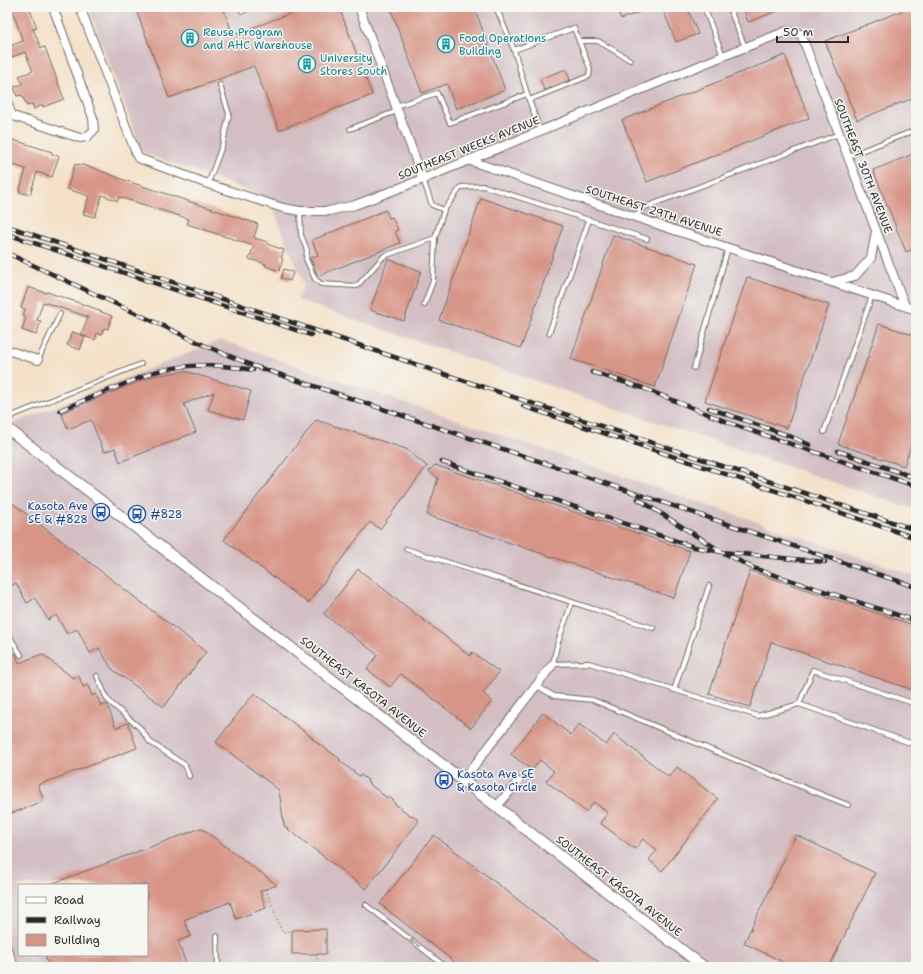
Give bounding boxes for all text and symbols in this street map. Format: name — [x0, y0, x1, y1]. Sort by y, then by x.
scale bar — [777, 18, 848, 44]
text: 50 m — [783, 24, 813, 40]
place label: Reuse Program and AHC Warehouse — [203, 25, 312, 53]
building icon: Reuse Program and AHC Warehouse — [180, 28, 200, 48]
place label: Food Operations Building — [459, 31, 546, 59]
building icon: Food Operations Building — [436, 34, 456, 54]
place label: University Stores South — [320, 51, 387, 79]
building icon: University Stores South — [297, 54, 317, 74]
street label: SOUTHEAST 30TH AVENUE — [830, 96, 896, 236]
street label: SOUTHEAST WEEKS AVENUE — [396, 113, 542, 183]
street label: SOUTHEAST 29TH AVENUE — [584, 182, 725, 240]
place label: Kasota Ave SE & #828 — [28, 499, 88, 527]
bus stop icon: Kasota Ave SE & #828 — [91, 502, 111, 522]
bus stop icon: #828 — [127, 504, 147, 524]
place label: #828 — [150, 507, 183, 522]
street label: SOUTHEAST KASOTA AVENUE — [297, 633, 429, 741]
place label: Kasota Ave SE & Kasota Circle — [457, 767, 537, 795]
bus stop icon: Kasota Ave SE & Kasota Circle — [434, 770, 454, 790]
street label: SOUTHEAST KASOTA AVENUE — [553, 832, 685, 940]
legend — [18, 884, 148, 956]
text: Road — [54, 892, 85, 908]
text: Railway — [54, 912, 101, 928]
text: Building — [54, 932, 100, 948]
one-way arrow — [410, 939, 421, 948]

